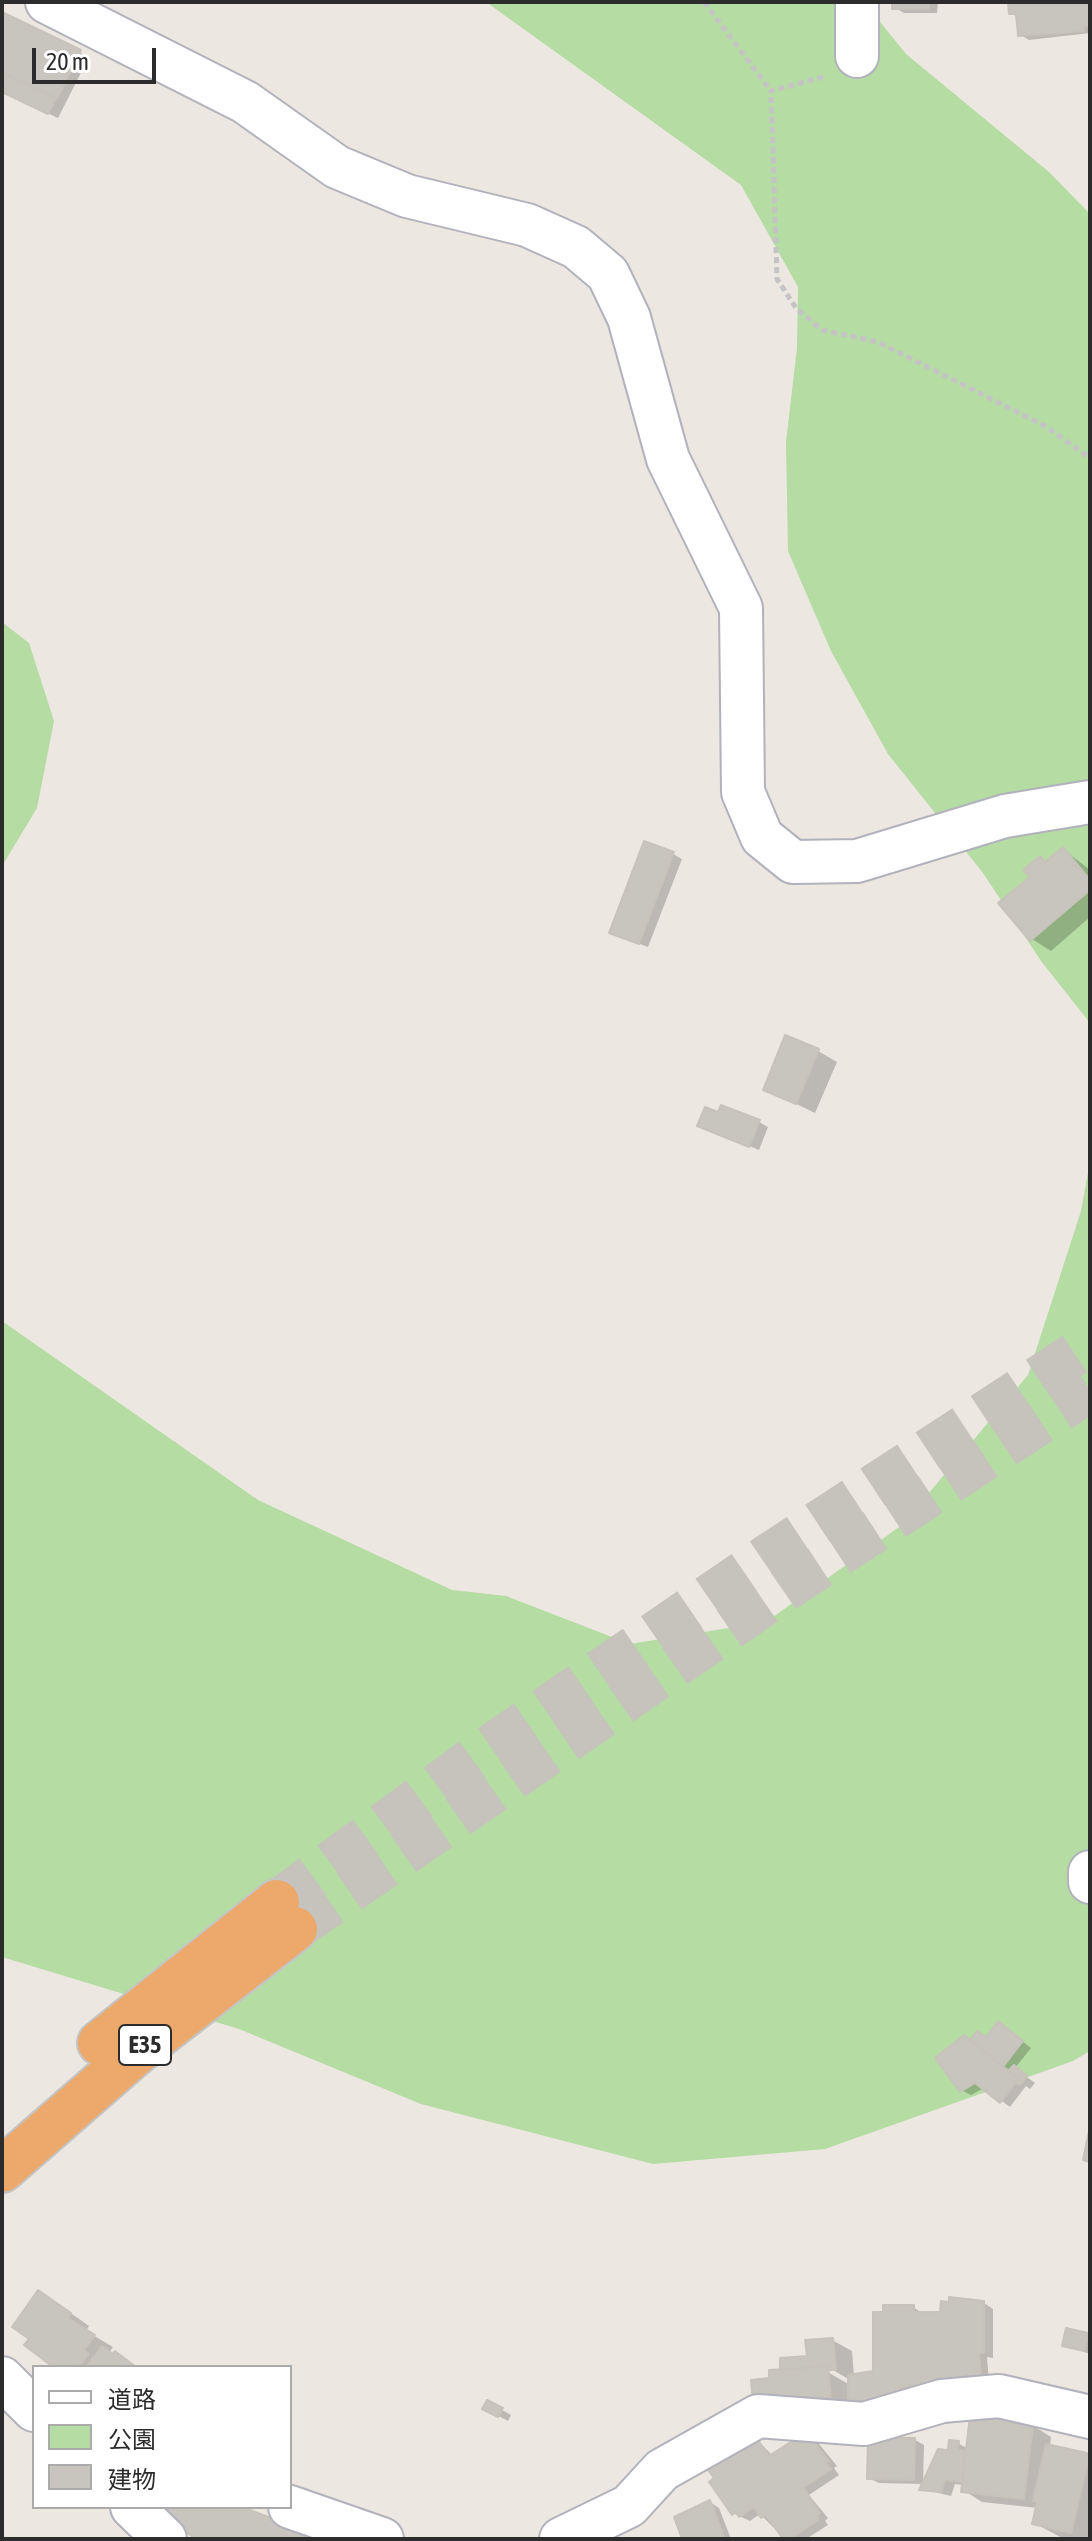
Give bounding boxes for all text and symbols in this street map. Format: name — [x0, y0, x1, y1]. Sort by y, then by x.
scale bar — [36, 32, 160, 82]
text: 20 m — [46, 48, 89, 75]
road number: E35 — [119, 2025, 171, 2065]
legend — [32, 2365, 292, 2509]
text: 道路 — [108, 2386, 156, 2413]
text: 公園 — [108, 2426, 156, 2453]
text: 建物 — [108, 2466, 156, 2493]

